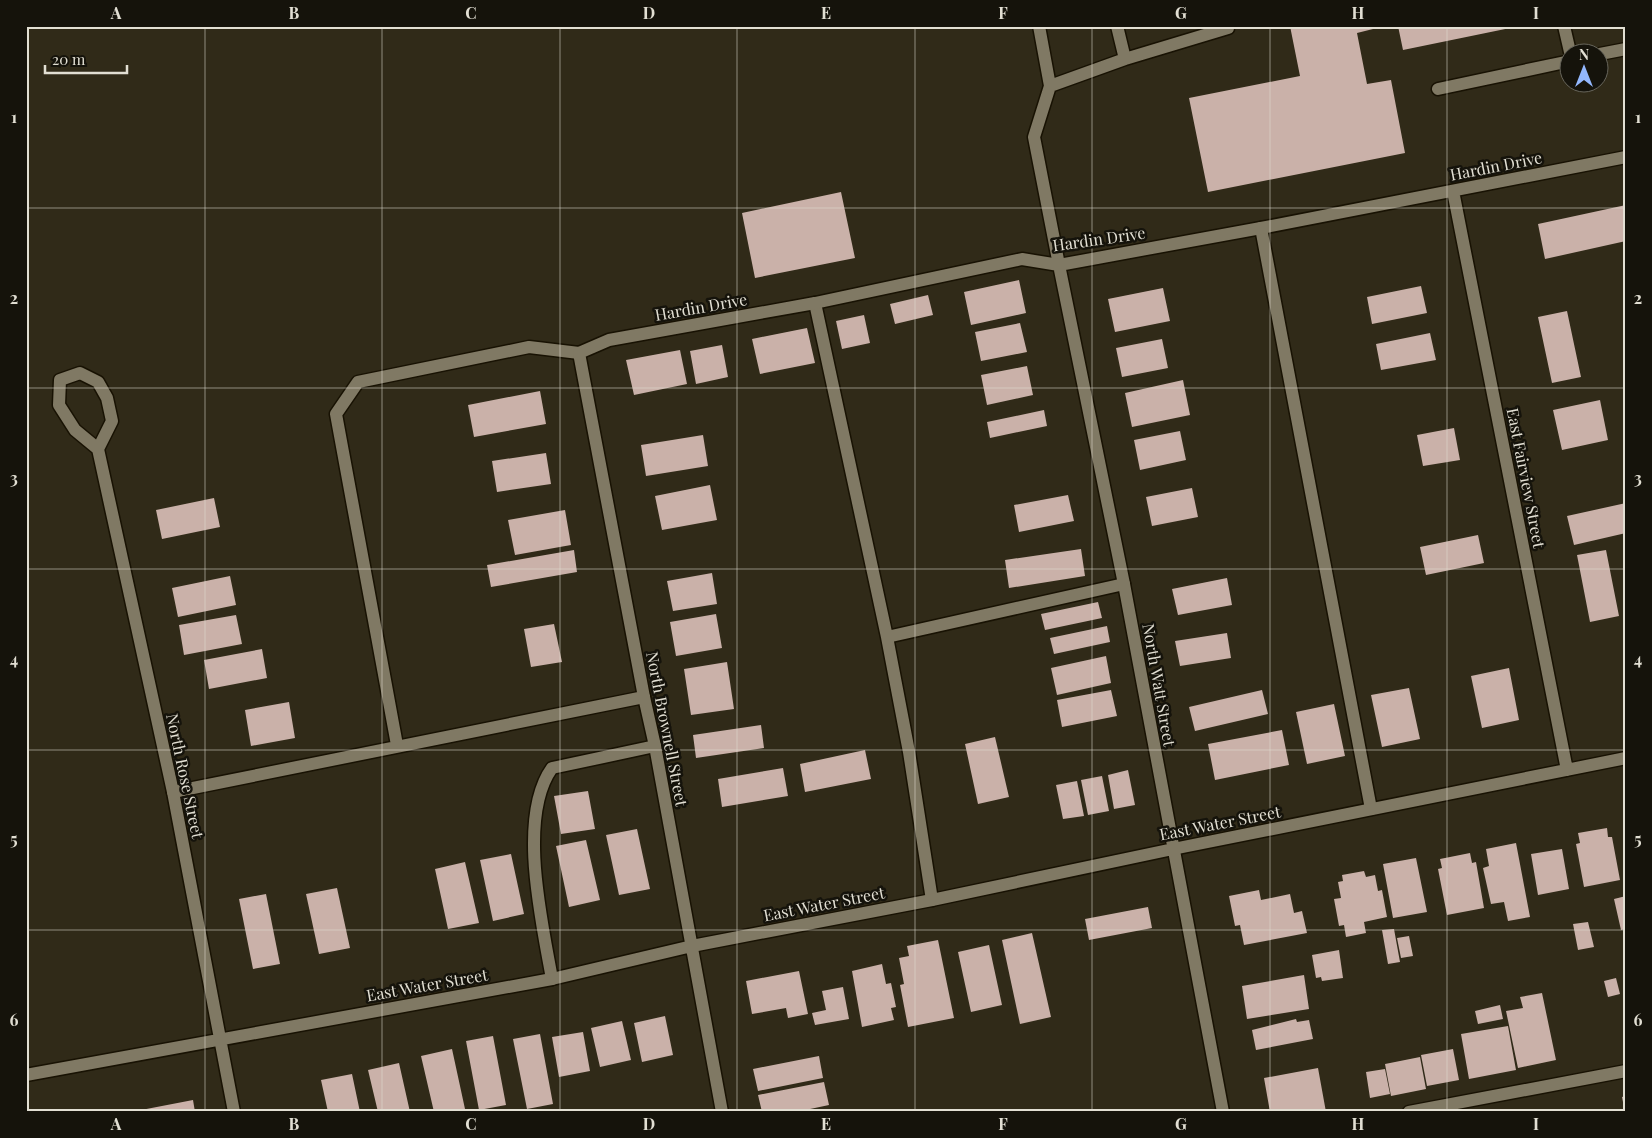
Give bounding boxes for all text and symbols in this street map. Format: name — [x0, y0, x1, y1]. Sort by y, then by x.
text: A — [110, 2, 122, 23]
text: B — [289, 2, 300, 23]
text: C — [465, 2, 477, 23]
text: D — [643, 2, 655, 23]
text: E — [821, 2, 831, 23]
text: F — [998, 2, 1008, 23]
text: G — [1175, 2, 1187, 23]
text: H — [1352, 2, 1365, 23]
text: I — [1533, 2, 1539, 23]
scale bar — [45, 42, 128, 74]
north arrow — [1560, 42, 1610, 92]
text: N — [1579, 45, 1589, 64]
text: 20 m — [52, 49, 86, 69]
text: 1 — [11, 106, 17, 127]
text: 1 — [1635, 106, 1641, 127]
street label: Hardin Drive — [1448, 146, 1544, 185]
street label: Hardin Drive — [1051, 222, 1147, 255]
text: 2 — [10, 287, 18, 308]
text: 2 — [1634, 287, 1642, 308]
street label: Hardin Drive — [653, 288, 749, 325]
street label: East Fairview Street — [1503, 406, 1550, 550]
text: 3 — [10, 467, 18, 488]
text: 3 — [1634, 467, 1642, 488]
street label: North Watt Street — [1138, 622, 1181, 748]
text: 4 — [10, 648, 18, 669]
text: 4 — [1634, 648, 1642, 669]
street label: North Brownell Street — [642, 650, 693, 808]
street label: North Rose Street — [162, 711, 209, 841]
street label: East Water Street — [1158, 800, 1283, 845]
text: 5 — [10, 828, 18, 849]
text: 5 — [1634, 828, 1642, 849]
street label: East Water Street — [762, 881, 887, 926]
street label: East Water Street — [365, 963, 490, 1006]
text: 6 — [10, 1009, 19, 1030]
text: 6 — [1634, 1009, 1643, 1030]
text: A — [110, 1113, 122, 1134]
text: B — [289, 1113, 300, 1134]
text: C — [465, 1113, 477, 1134]
text: D — [643, 1113, 655, 1134]
text: E — [821, 1113, 831, 1134]
text: F — [998, 1113, 1008, 1134]
text: G — [1175, 1113, 1187, 1134]
text: H — [1352, 1113, 1365, 1134]
text: I — [1533, 1113, 1539, 1134]

